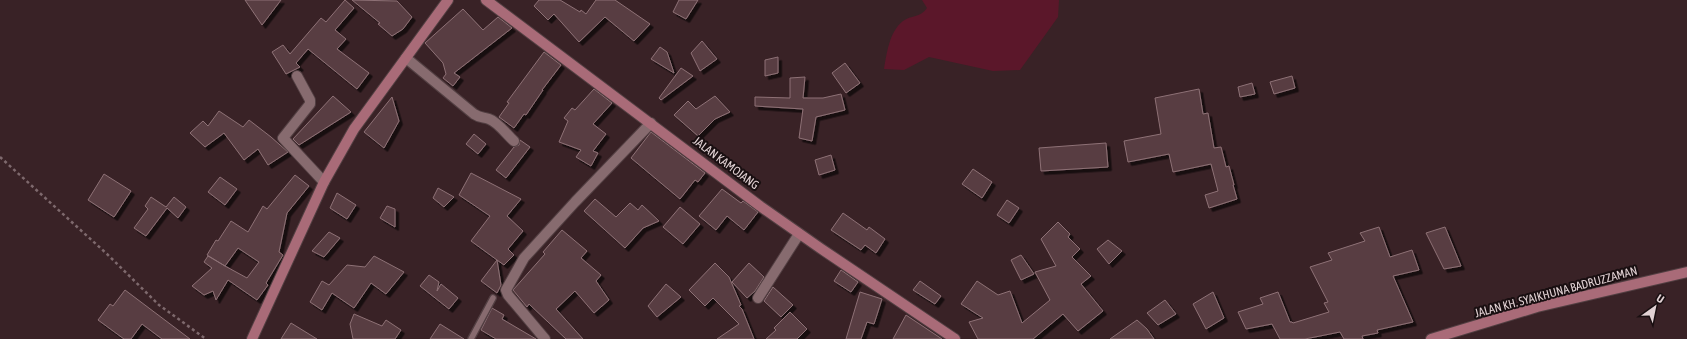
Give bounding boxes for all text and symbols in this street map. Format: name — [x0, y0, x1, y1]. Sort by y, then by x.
street label: JALAN KAMOJANG — [690, 134, 762, 192]
street label: JALAN KH. SYAIKHUNA BADRUZZAMAN — [1473, 264, 1639, 320]
north arrow — [1635, 287, 1675, 327]
text: U — [1654, 292, 1666, 305]

